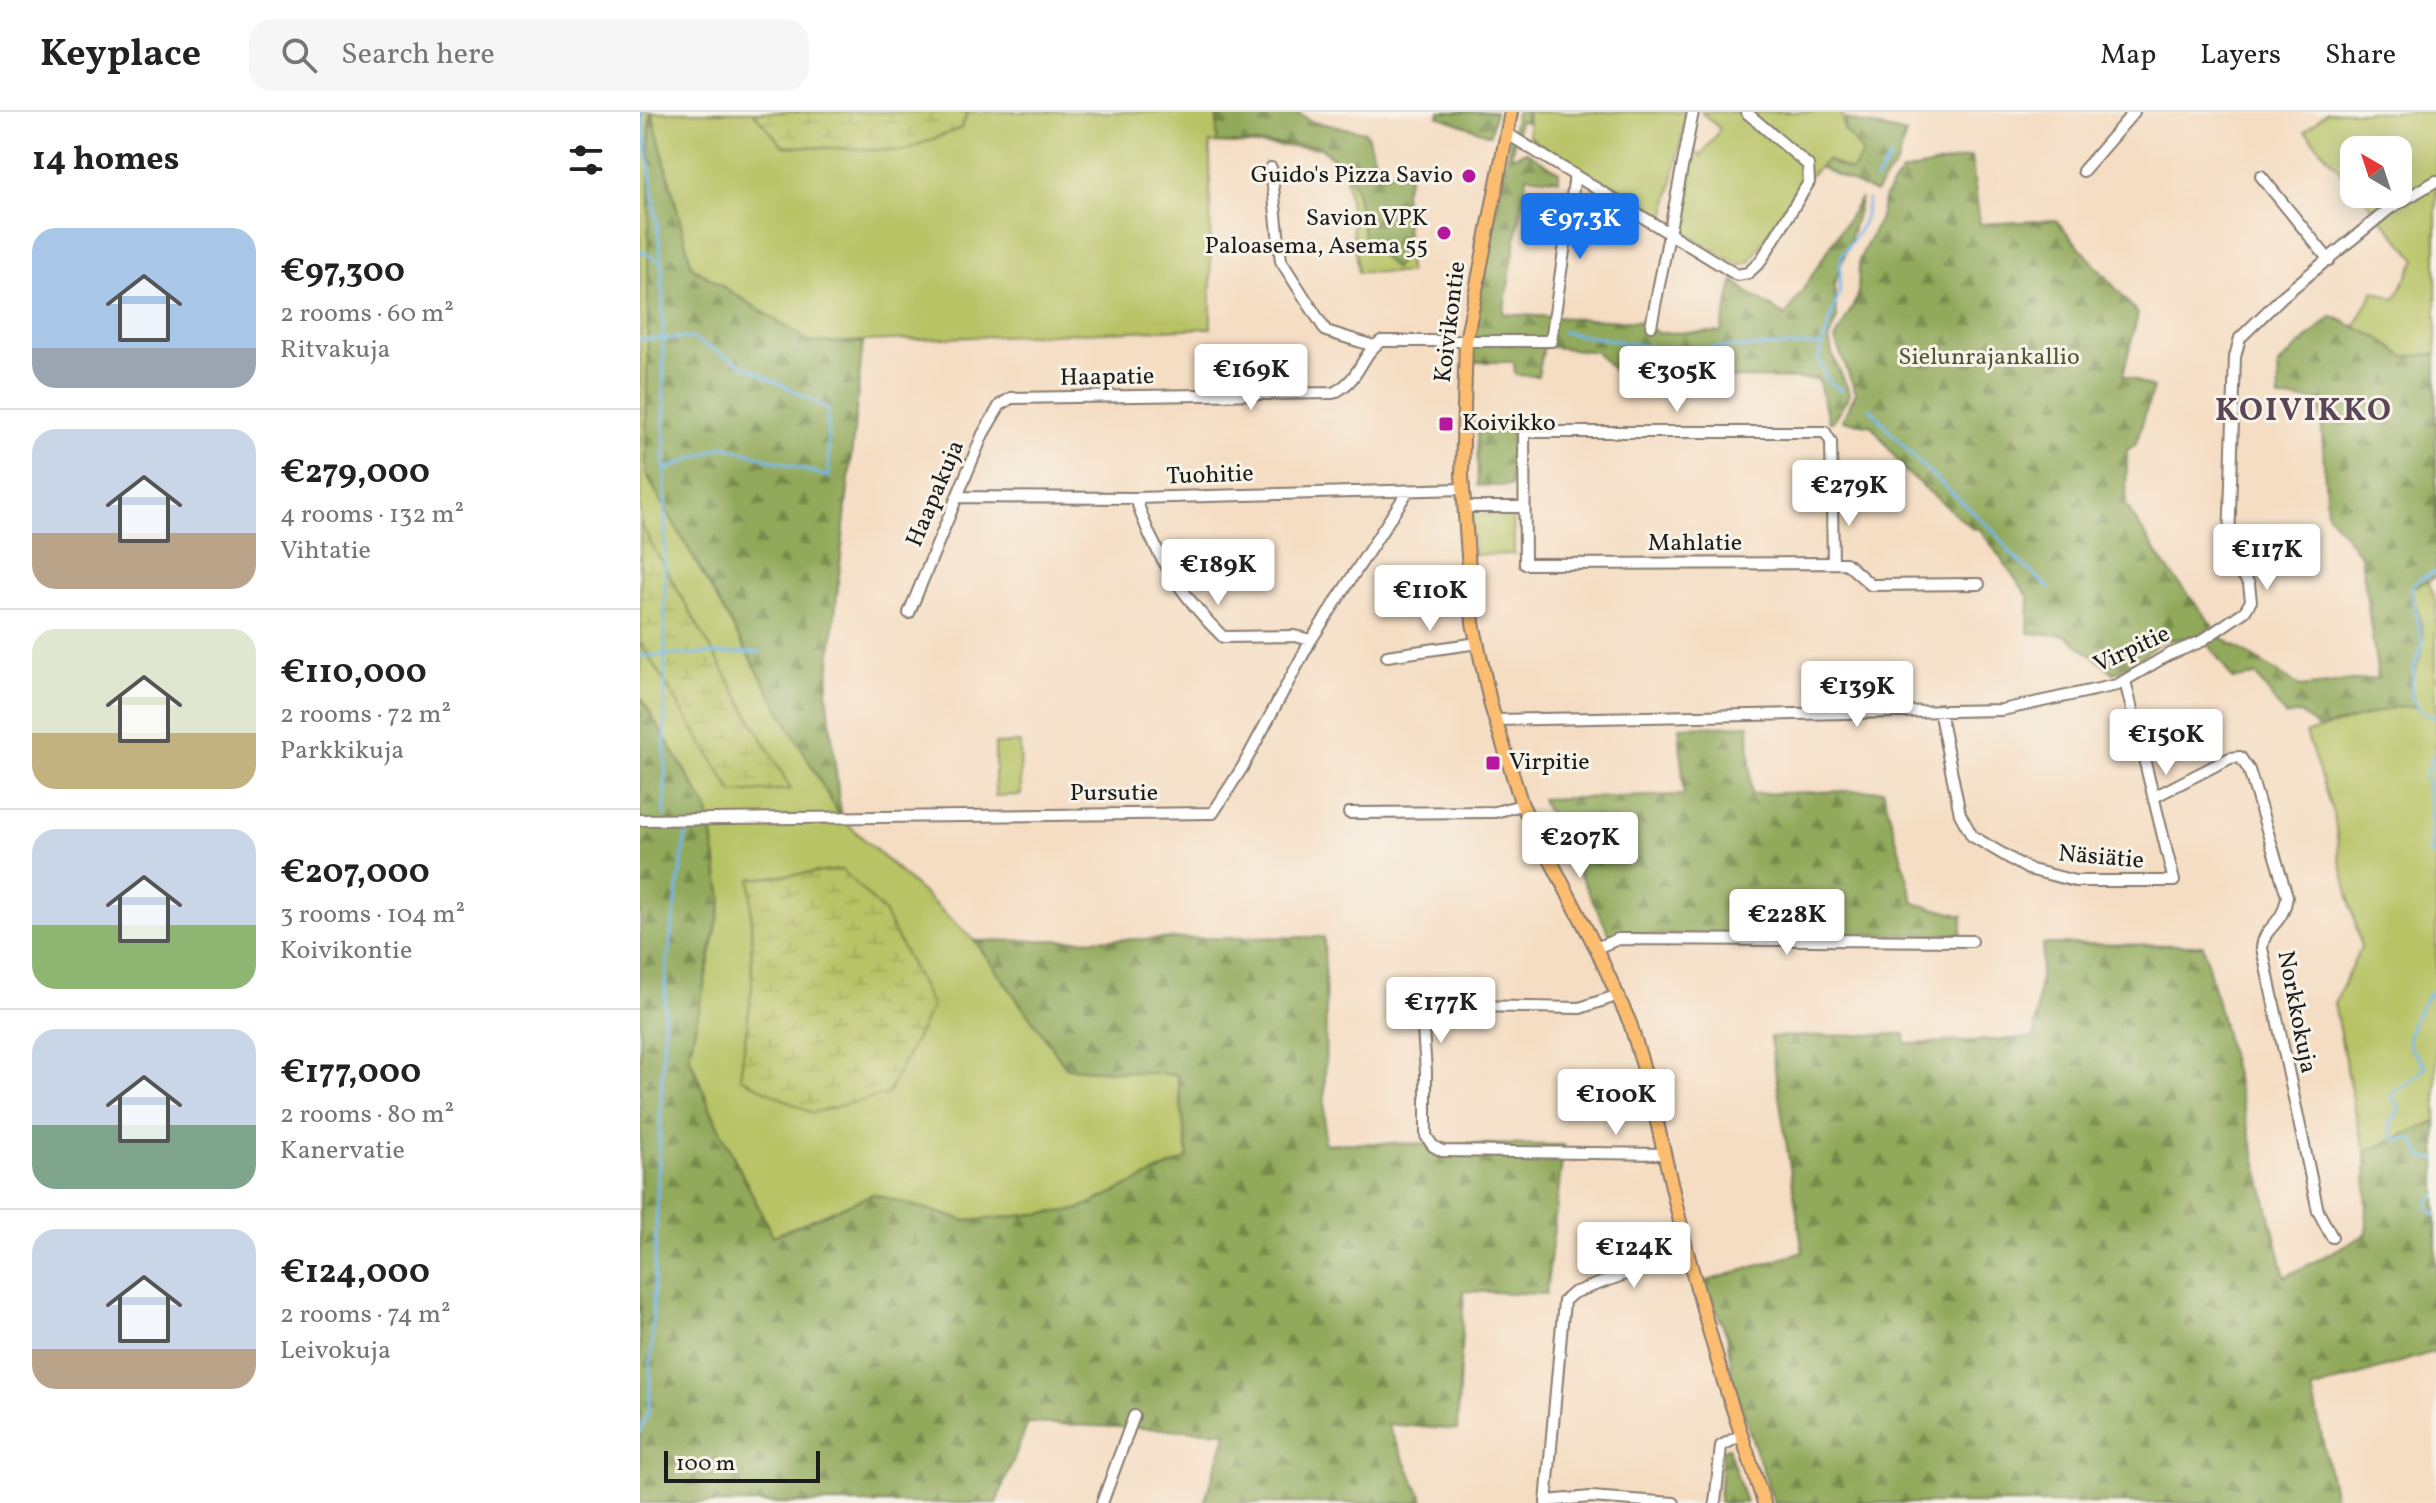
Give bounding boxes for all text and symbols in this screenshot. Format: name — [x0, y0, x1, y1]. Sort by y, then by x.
search box — [249, 19, 809, 91]
text: Keyplace — [40, 29, 201, 82]
icon: search — [277, 33, 321, 77]
text: Search here — [341, 34, 495, 76]
text: Map — [2100, 36, 2156, 75]
text: Layers — [2200, 36, 2281, 75]
text: Share — [2325, 36, 2396, 75]
north arrow — [2340, 136, 2412, 208]
map controls — [2340, 136, 2412, 208]
text: 14 homes — [32, 137, 179, 184]
icon: filters — [564, 138, 608, 182]
place label: Guido's Pizza Savio — [1251, 159, 1453, 193]
marker: Guido's Pizza Savio — [1460, 167, 1478, 185]
pin: €97.3K — [1515, 193, 1645, 261]
text: €97.3K — [1539, 201, 1621, 237]
place label: Savion VPK Paloasema, Asema 55 — [1205, 202, 1428, 264]
marker: Savion VPK Paloasema, Asema 55 — [1435, 224, 1453, 242]
text: €97,300 — [280, 249, 405, 296]
street label: Koivikontie — [1427, 259, 1475, 385]
icon: home — [96, 260, 192, 356]
text: 2 rooms · 60 m² — [280, 296, 454, 332]
text: Ritvakuja — [280, 332, 391, 368]
park label: Sielunrajankallio — [1898, 341, 2080, 375]
pin: €169K — [1195, 344, 1307, 412]
pin: €305K — [1621, 346, 1733, 414]
text: €169K — [1212, 352, 1290, 388]
text: €305K — [1637, 354, 1717, 390]
street label: Haapatie — [1060, 360, 1154, 396]
district label: KOIVIKKO — [2215, 390, 2393, 434]
place label: Koivikko — [1462, 407, 1556, 441]
marker: Koivikko — [1437, 415, 1455, 433]
street label: Haapakuja — [898, 435, 974, 553]
text: €279,000 — [280, 450, 430, 497]
street label: Tuohitie — [1166, 457, 1254, 495]
pin: €279K — [1793, 460, 1905, 528]
icon: home — [96, 461, 192, 557]
text: €279K — [1810, 468, 1888, 504]
text: 4 rooms · 132 m² — [280, 497, 464, 533]
pin: €117K — [2211, 524, 2323, 592]
street label: Mahlatie — [1648, 527, 1742, 561]
text: €117K — [2231, 532, 2303, 568]
text: Vihtatie — [280, 533, 371, 569]
pin: €189K — [1162, 539, 1274, 607]
text: €189K — [1180, 547, 1256, 583]
pin: €110K — [1374, 565, 1486, 633]
text: €110K — [1393, 573, 1467, 609]
street label: Virpitie — [2088, 618, 2176, 682]
text: €110,000 — [280, 650, 427, 697]
icon: home — [96, 661, 192, 757]
pin: €139K — [1801, 661, 1913, 729]
text: €139K — [1819, 669, 1895, 705]
text: 2 rooms · 72 m² — [280, 697, 451, 733]
pin: €150K — [2110, 709, 2222, 777]
text: €150K — [2128, 717, 2204, 753]
text: Parkkikuja — [280, 733, 404, 769]
place label: Virpitie — [1509, 746, 1590, 780]
marker: Virpitie — [1484, 754, 1502, 772]
street label: Pursutie — [1070, 777, 1158, 811]
pin: €207K — [1524, 812, 1636, 880]
text: €207K — [1540, 820, 1620, 856]
street label: Näsiätie — [2057, 837, 2145, 879]
text: €207,000 — [280, 850, 430, 897]
icon: home — [96, 861, 192, 957]
pin: €228K — [1731, 889, 1843, 957]
text: 3 rooms · 104 m² — [280, 897, 465, 933]
text: €228K — [1747, 897, 1827, 933]
text: Koivikontie — [280, 933, 412, 969]
street label: Norkkokuja — [2267, 948, 2325, 1076]
pin: €177K — [1385, 977, 1497, 1045]
text: €177K — [1404, 985, 1478, 1021]
text: €177,000 — [280, 1050, 421, 1097]
icon: home — [96, 1061, 192, 1157]
pin: €100K — [1560, 1069, 1672, 1137]
text: €100K — [1576, 1077, 1656, 1113]
text: 2 rooms · 80 m² — [280, 1097, 454, 1133]
text: Kanervatie — [280, 1133, 405, 1169]
pin: €124K — [1578, 1222, 1690, 1290]
text: €124K — [1595, 1230, 1673, 1266]
text: €124,000 — [280, 1250, 430, 1297]
icon: home — [96, 1261, 192, 1357]
text: 2 rooms · 74 m² — [280, 1297, 451, 1333]
text: Leivokuja — [280, 1333, 391, 1369]
scale bar — [664, 1447, 820, 1483]
text: 100 m — [676, 1449, 735, 1480]

